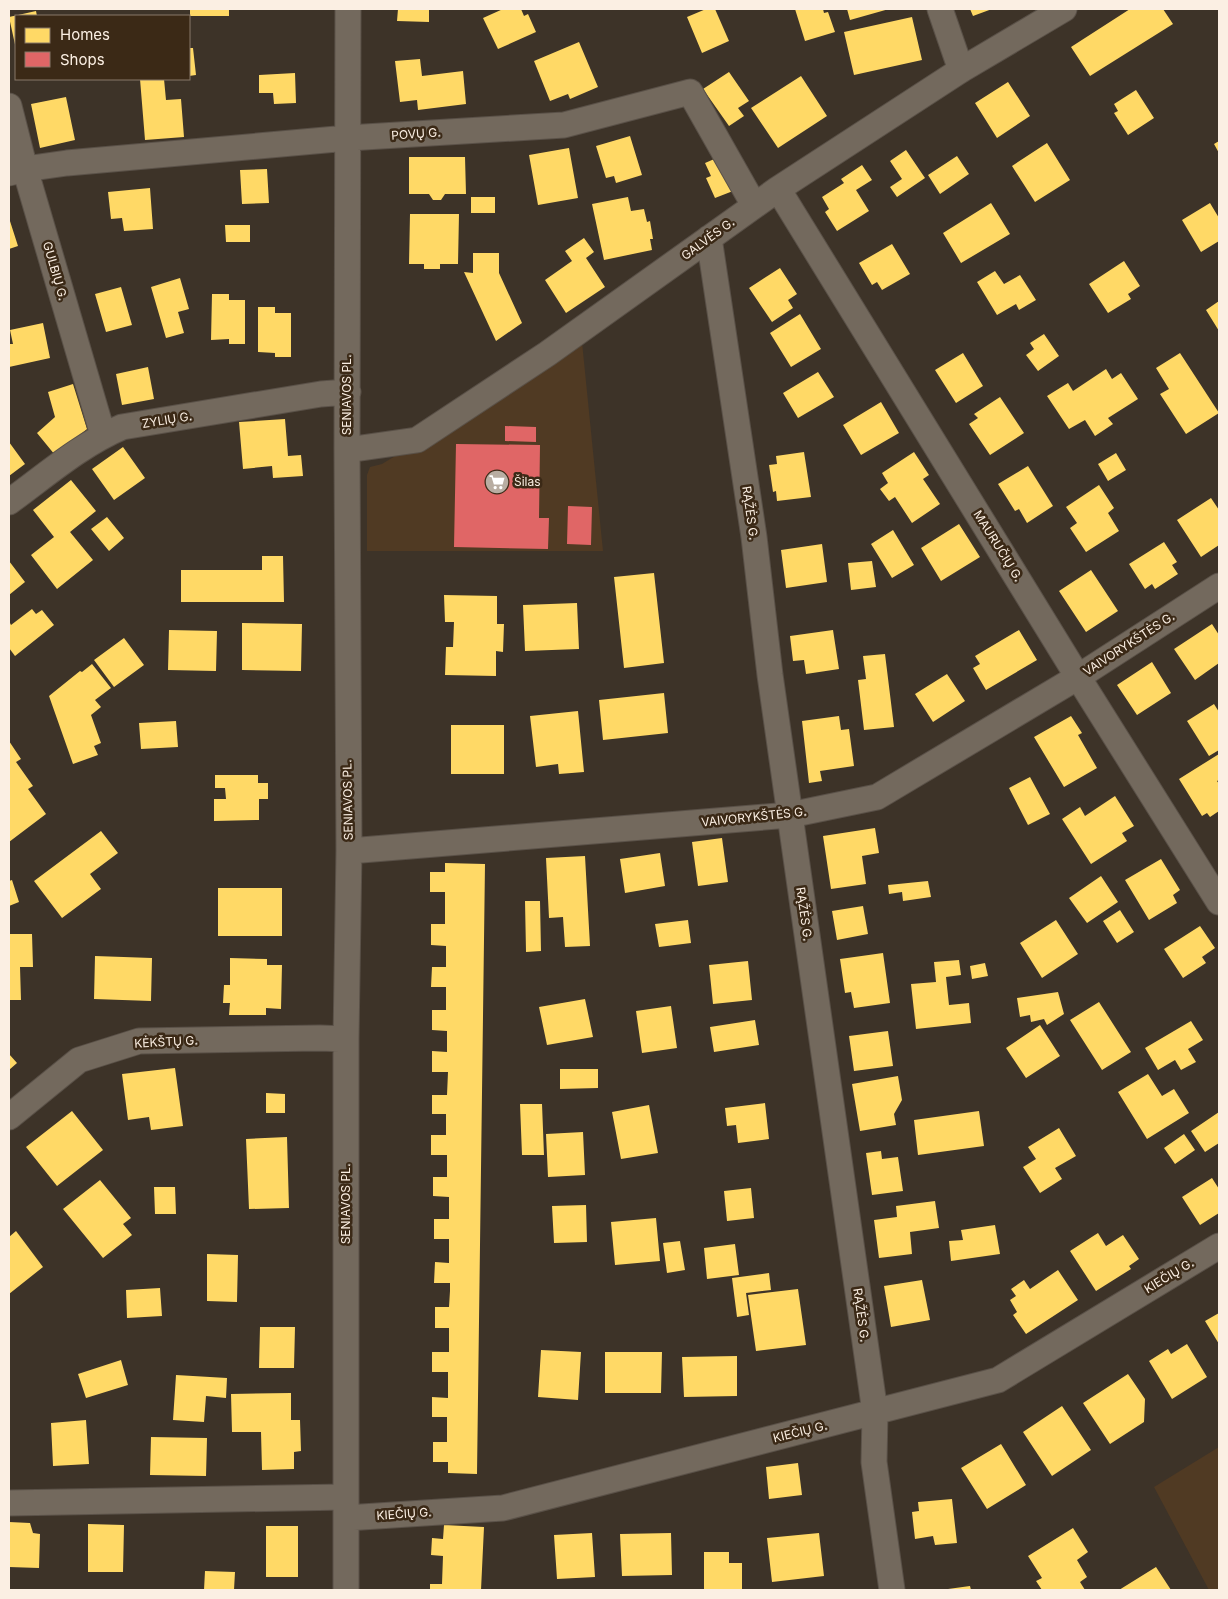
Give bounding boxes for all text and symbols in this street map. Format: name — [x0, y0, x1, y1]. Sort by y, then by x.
legend — [15, 15, 190, 80]
text: Homes — [60, 25, 110, 44]
text: Shops — [60, 50, 105, 69]
street label: POVŲ G. — [391, 124, 441, 143]
street label: GALVĖS G. — [678, 214, 737, 263]
street label: GULBIŲ G. — [40, 240, 71, 302]
street label: SENIAVOS PL. — [339, 355, 354, 435]
street label: ZYLIŲ G. — [141, 408, 193, 431]
supermarket icon: Šilas — [484, 469, 510, 495]
place label: Šilas — [514, 474, 541, 489]
street label: RĄŽĖS G. — [739, 485, 762, 541]
street label: MAURUČIŲ G. — [971, 507, 1026, 584]
street label: VAIVORYKŠTĖS G. — [1080, 609, 1177, 679]
street label: SENIAVOS PL. — [339, 760, 356, 840]
street label: VAIVORYKŠTĖS G. — [701, 804, 807, 829]
street label: RĄŽĖS G. — [793, 886, 816, 942]
street label: KĖKŠTŲ G. — [134, 1032, 198, 1051]
street label: SENIAVOS PL. — [338, 1164, 353, 1244]
street label: KIEČIŲ G. — [1141, 1255, 1196, 1296]
street label: RĄŽĖS G. — [850, 1287, 873, 1343]
street label: KIEČIŲ G. — [771, 1418, 828, 1445]
street label: KIEČIŲ G. — [376, 1504, 432, 1523]

